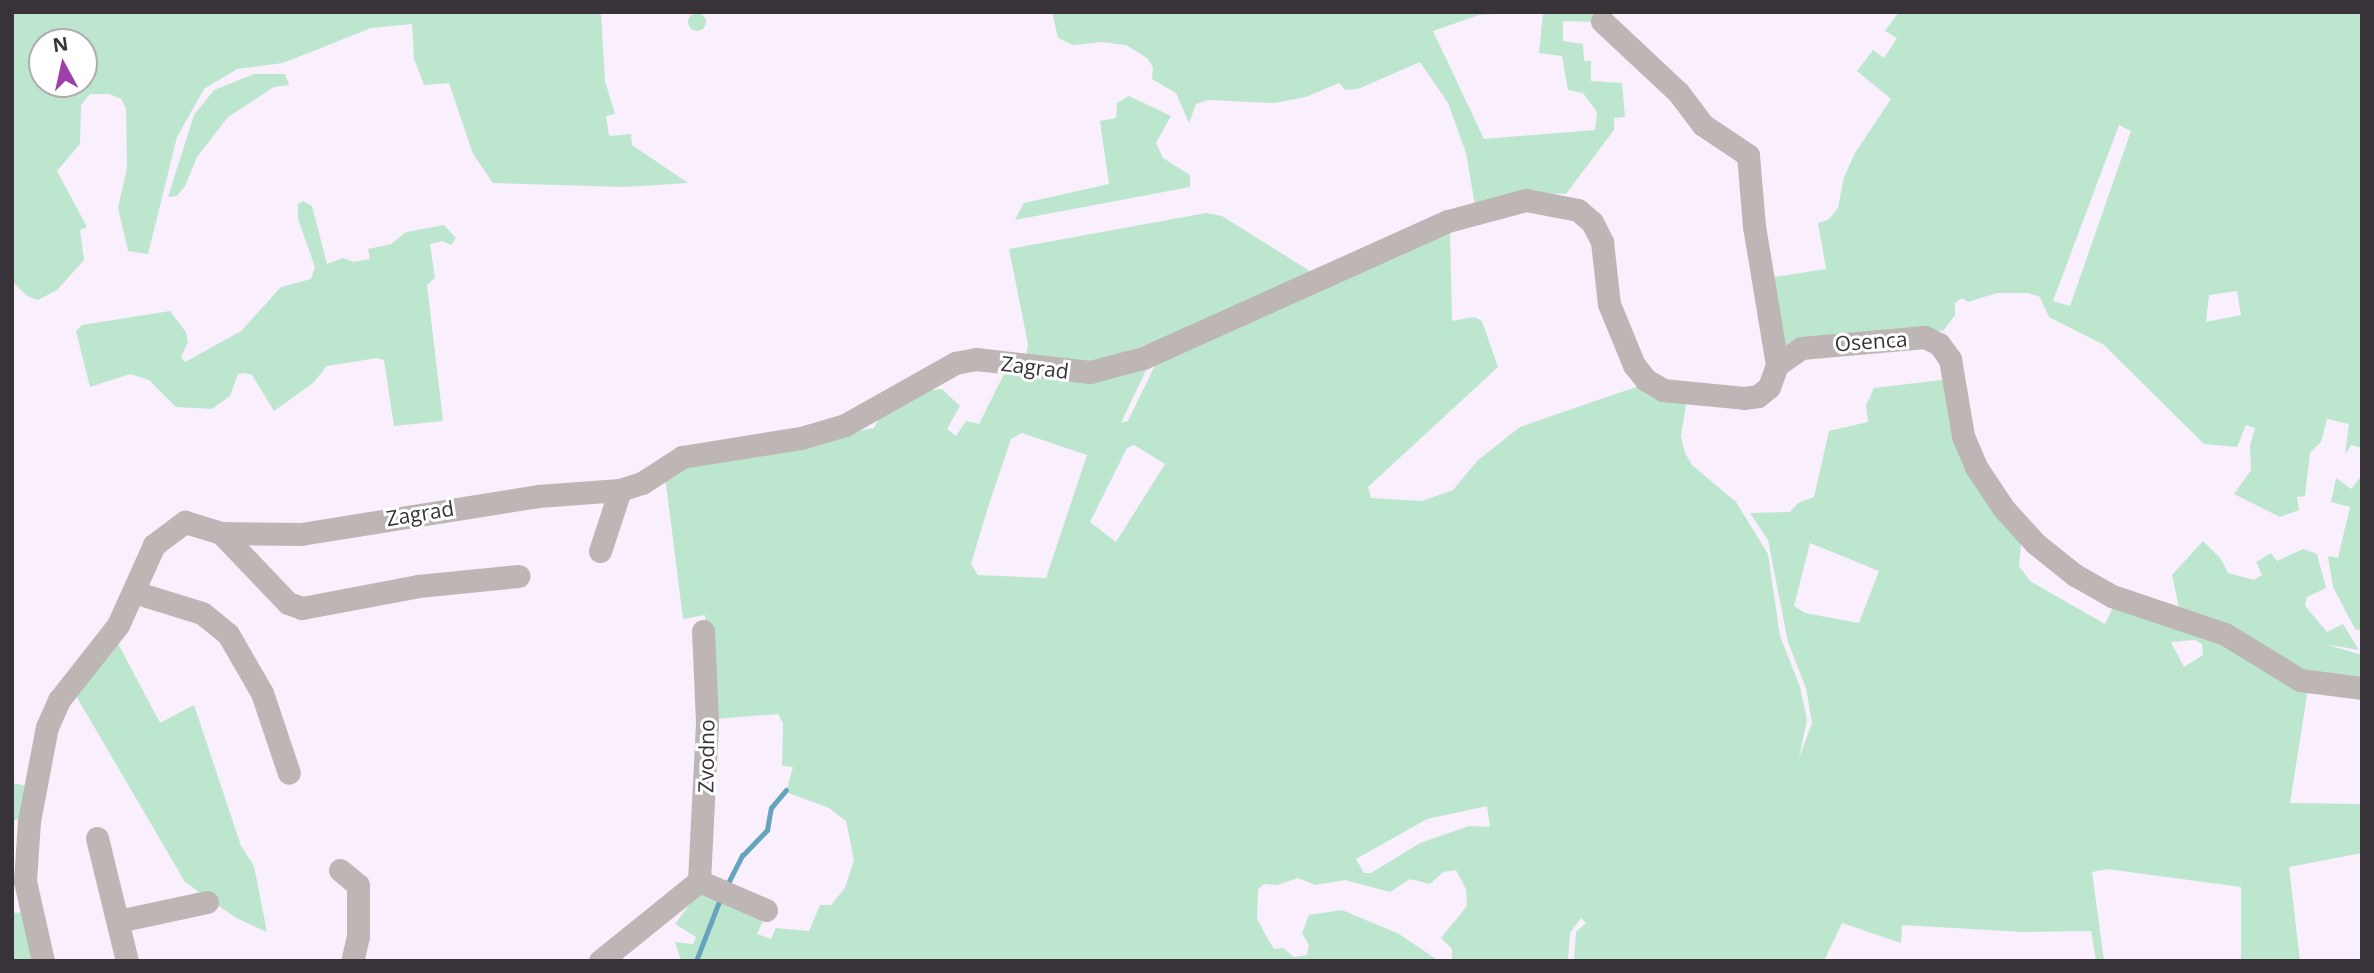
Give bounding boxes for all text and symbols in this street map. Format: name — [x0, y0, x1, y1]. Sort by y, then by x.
north arrow — [28, 28, 98, 98]
text: N — [51, 30, 70, 58]
street label: Osenca — [1834, 326, 1908, 356]
street label: Zagrad — [1000, 350, 1070, 384]
street label: Zagrad — [384, 495, 456, 531]
street label: Zvodno — [693, 719, 719, 793]

